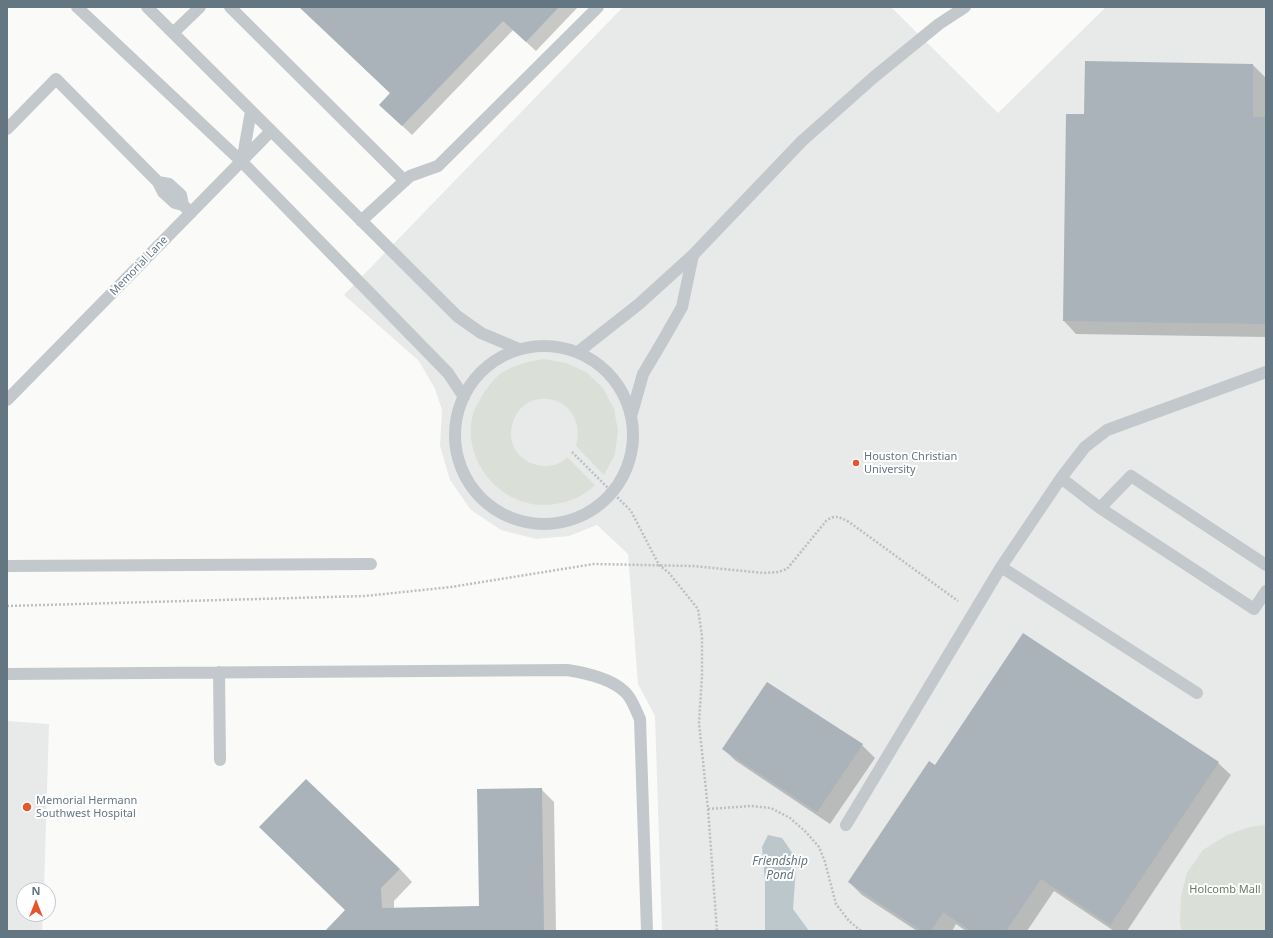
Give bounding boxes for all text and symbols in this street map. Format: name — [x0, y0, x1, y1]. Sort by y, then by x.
street label: Memorial Lane — [107, 234, 171, 298]
place label: Houston Christian University — [864, 450, 957, 476]
marker: Houston Christian University — [851, 458, 861, 468]
place label: Memorial Hermann Southwest Hospital — [36, 794, 137, 820]
marker: Memorial Hermann Southwest Hospital — [21, 801, 33, 813]
water label: Friendship Pond — [752, 855, 808, 883]
north arrow — [16, 882, 56, 922]
text: N — [32, 883, 40, 898]
park label: Holcomb Mall — [1189, 883, 1261, 897]

